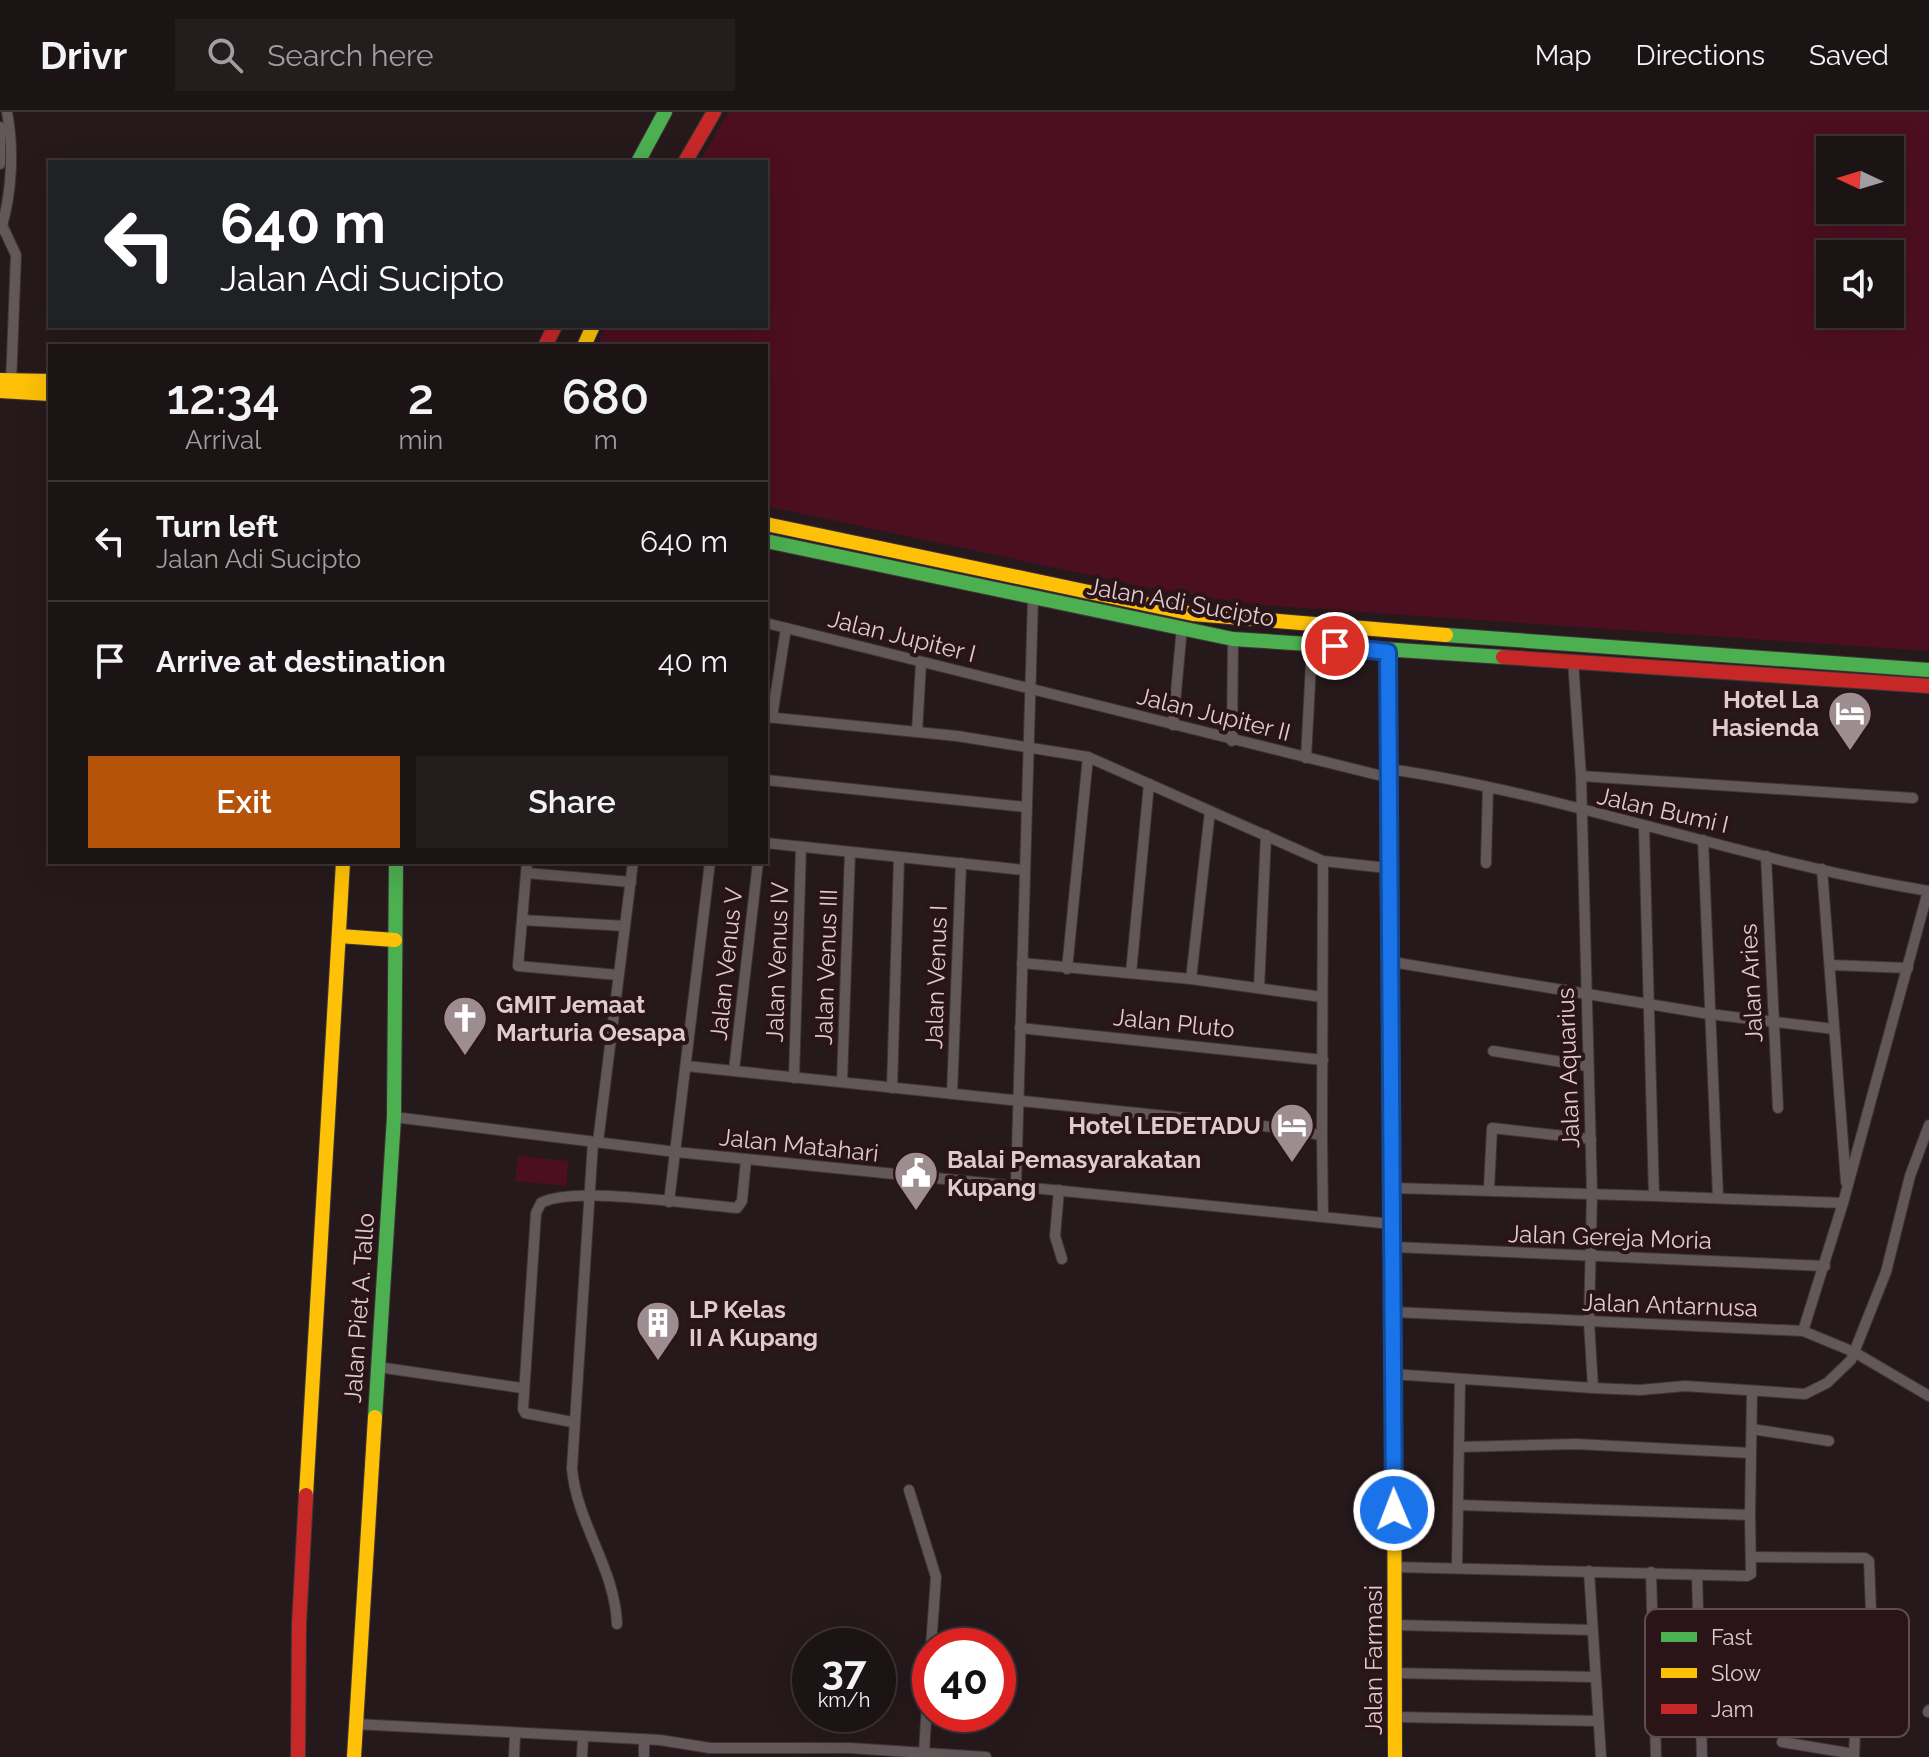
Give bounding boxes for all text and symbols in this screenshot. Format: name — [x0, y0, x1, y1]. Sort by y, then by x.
search box — [175, 19, 735, 91]
text: Drivr — [40, 33, 127, 78]
icon: search — [203, 33, 247, 77]
text: Search here — [267, 38, 434, 73]
text: Map — [1535, 39, 1592, 72]
text: Directions — [1636, 39, 1765, 72]
text: Saved — [1809, 39, 1889, 72]
north arrow — [1816, 136, 1904, 224]
map controls — [1816, 136, 1904, 328]
text: 640 m — [220, 190, 386, 256]
icon: left — [88, 192, 192, 296]
button: sound — [1816, 240, 1904, 328]
text: Jalan Adi Sucipto — [220, 257, 504, 299]
text: 12:34 — [167, 369, 280, 425]
text: 2 — [408, 369, 434, 425]
text: 680 — [562, 369, 649, 425]
text: Arrival — [185, 425, 261, 455]
text: min — [398, 425, 443, 455]
text: m — [594, 425, 618, 455]
text: Turn left — [156, 509, 278, 544]
icon: left — [88, 519, 132, 563]
text: 640 m — [640, 524, 728, 559]
text: Jalan Adi Sucipto — [156, 544, 361, 574]
street label: Jalan Adi Sucipto — [1085, 571, 1277, 633]
street label: Jalan Jupiter I — [825, 604, 979, 668]
pin — [1301, 612, 1369, 680]
icon: arrive — [1313, 624, 1357, 668]
icon: arrive — [88, 639, 132, 683]
text: Arrive at destination — [156, 644, 446, 679]
text: 40 m — [658, 644, 728, 679]
street label: Jalan Jupiter II — [1134, 681, 1294, 747]
place label: Hotel La Hasienda — [1711, 685, 1819, 742]
hotel icon: Hotel La Hasienda — [1826, 689, 1874, 752]
button: Exit — [88, 756, 400, 848]
button: Share — [416, 756, 728, 848]
street label: Jalan Bumi I — [1595, 781, 1731, 839]
street label: Jalan Venus IV — [760, 881, 794, 1043]
street label: Jalan Venus V — [704, 886, 748, 1042]
street label: Jalan Venus III — [809, 889, 843, 1045]
street label: Jalan Venus I — [919, 905, 953, 1049]
street label: Jalan Aries — [1733, 923, 1769, 1043]
street label: Jalan Aquarius — [1551, 987, 1585, 1149]
place label: GMIT Jemaat Marturia Oesapa — [496, 990, 686, 1047]
church icon: GMIT Jemaat Marturia Oesapa — [441, 994, 489, 1057]
street label: Jalan Pluto — [1112, 1002, 1236, 1044]
hotel icon: Hotel LEDETADU — [1268, 1101, 1316, 1164]
place label: Hotel LEDETADU — [1068, 1111, 1261, 1140]
street label: Jalan Matahari — [718, 1122, 880, 1168]
place label: Balai Pemasyarakatan Kupang — [947, 1145, 1201, 1202]
public building icon: Balai Pemasyarakatan Kupang — [892, 1149, 940, 1212]
street label: Jalan Piet A. Tallo — [338, 1212, 380, 1404]
street label: Jalan Gereja Moria — [1508, 1219, 1712, 1255]
street label: Jalan Antarnusa — [1582, 1287, 1758, 1323]
place label: LP Kelas II A Kupang — [689, 1295, 818, 1352]
building icon: LP Kelas II A Kupang — [634, 1299, 682, 1362]
position arrow — [1352, 1468, 1436, 1552]
street label: Jalan Farmasi — [1359, 1585, 1388, 1735]
legend — [1645, 1609, 1909, 1737]
text: Fast — [1711, 1624, 1753, 1650]
speed limit sign: 40 — [912, 1628, 1016, 1732]
text: 37 — [822, 1646, 866, 1693]
text: Slow — [1711, 1660, 1761, 1686]
text: km/h — [818, 1688, 870, 1712]
text: Jam — [1711, 1696, 1754, 1722]

